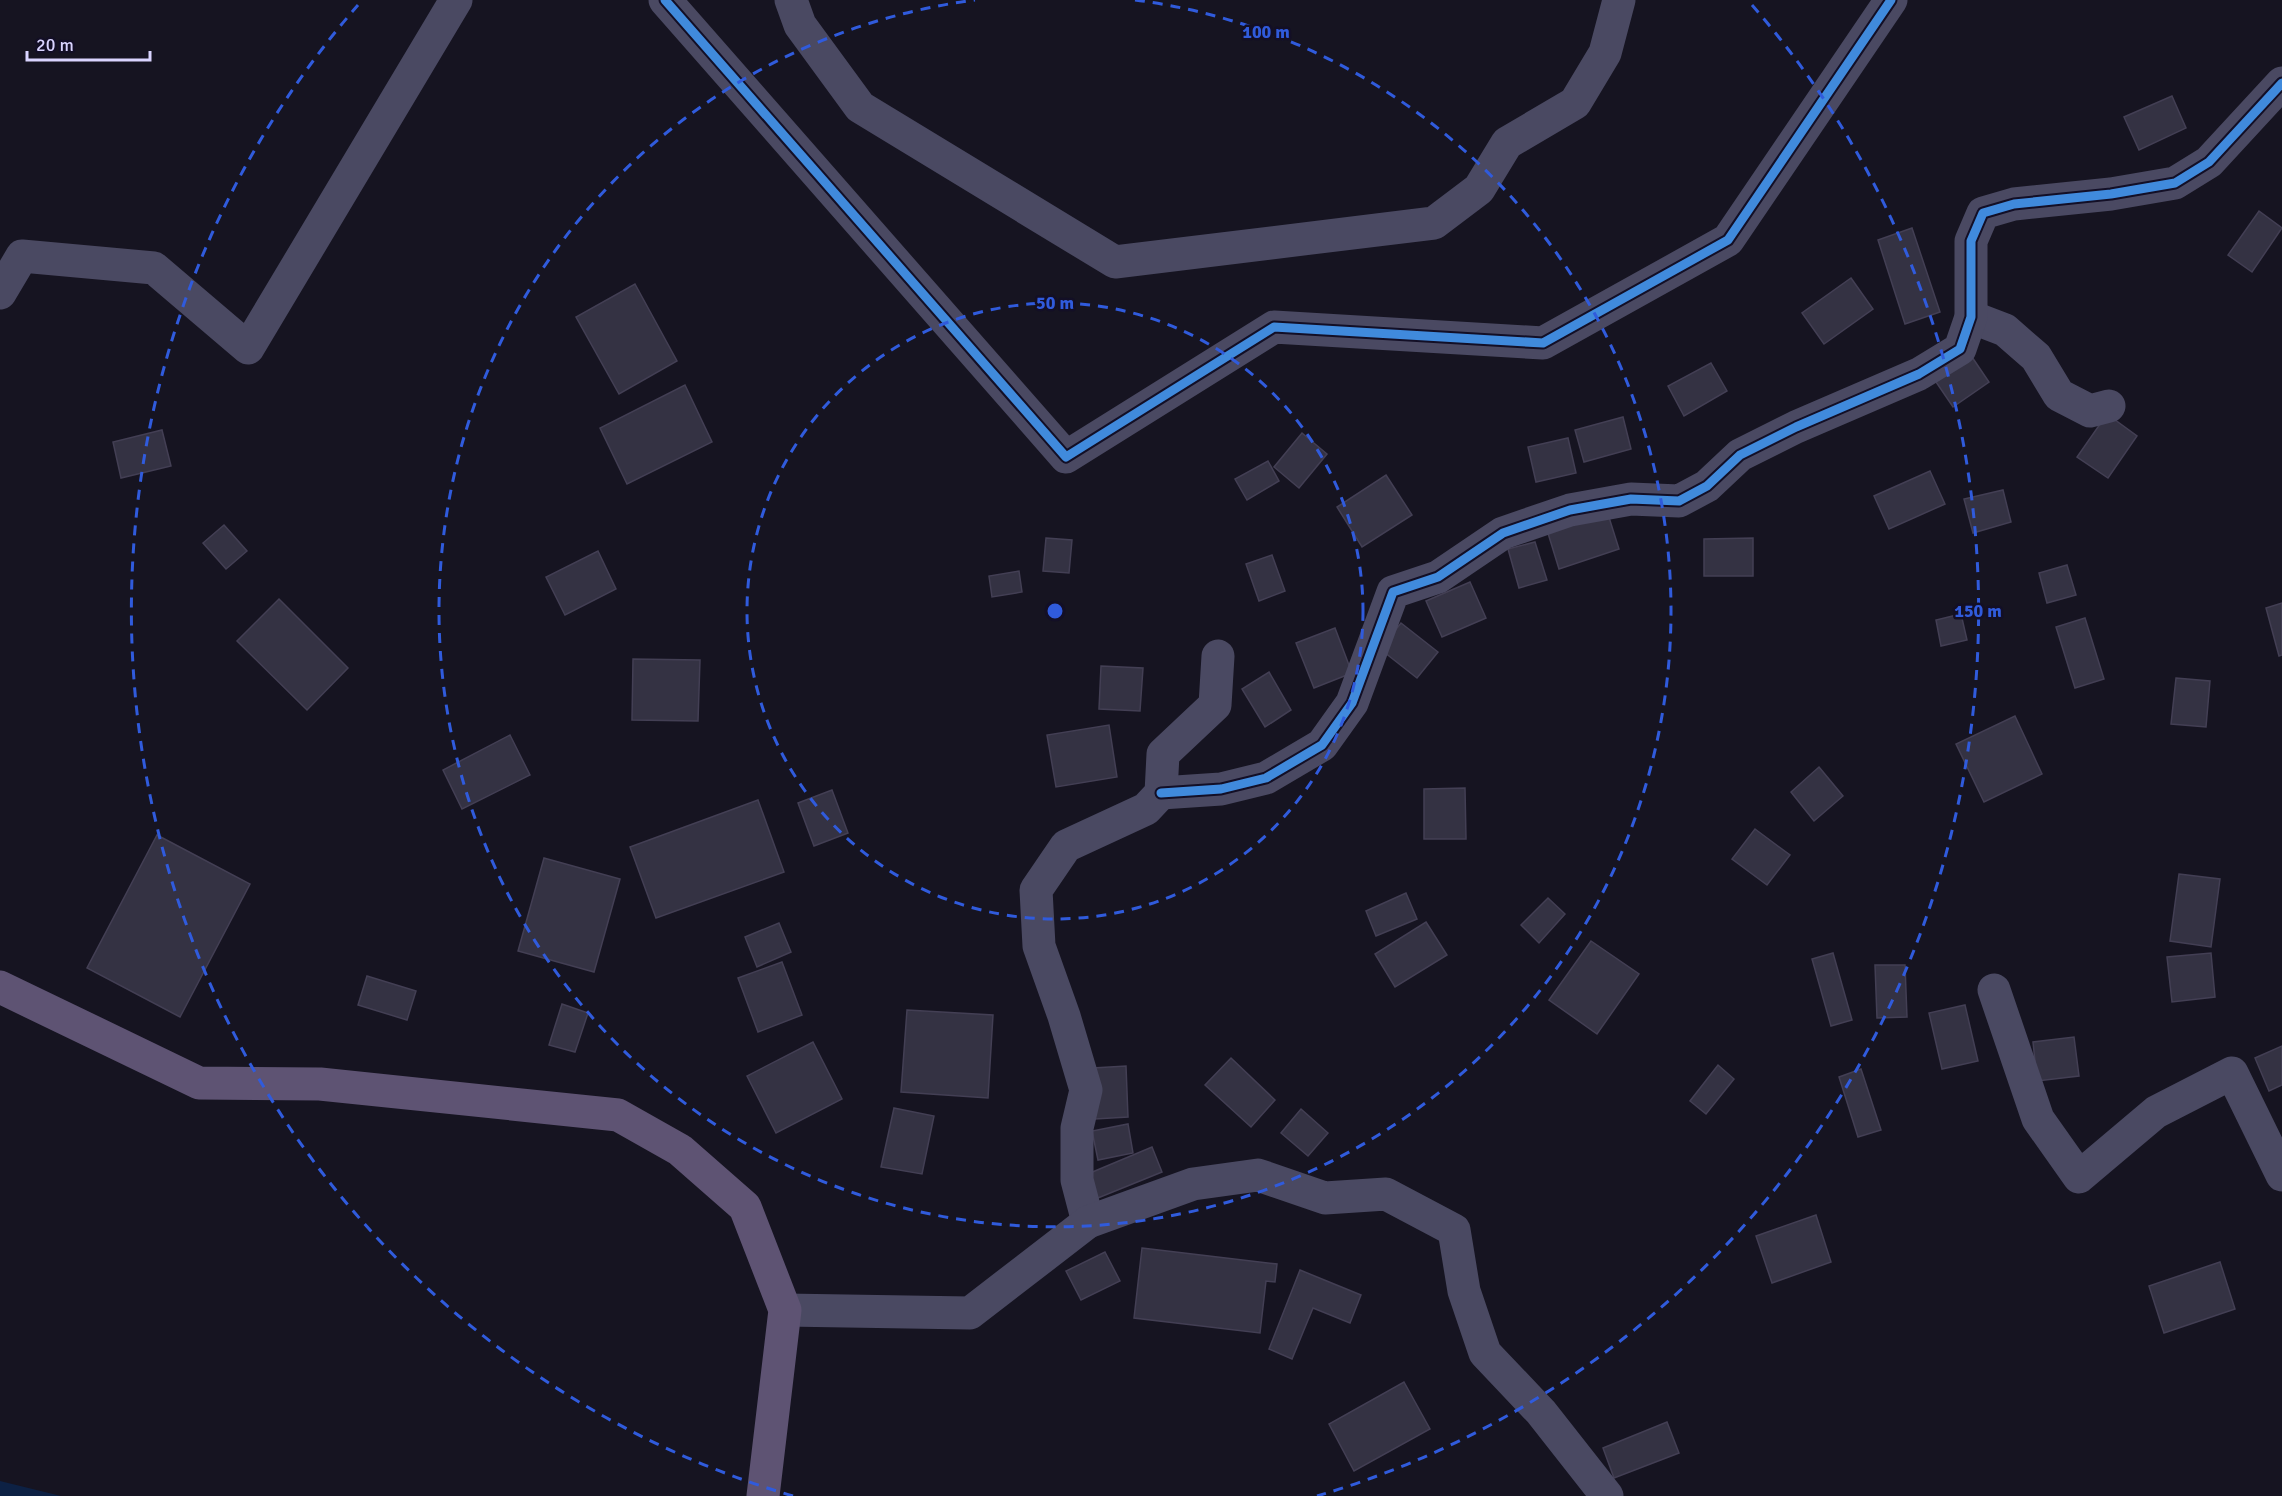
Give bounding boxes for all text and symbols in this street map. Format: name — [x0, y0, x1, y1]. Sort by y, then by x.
text: 100 m — [1242, 21, 1290, 43]
scale bar — [27, 24, 150, 62]
text: 20 m — [36, 34, 74, 56]
text: 50 m — [1036, 292, 1074, 314]
text: 150 m — [1954, 600, 2002, 622]
centre of rings — [1045, 601, 1065, 621]

